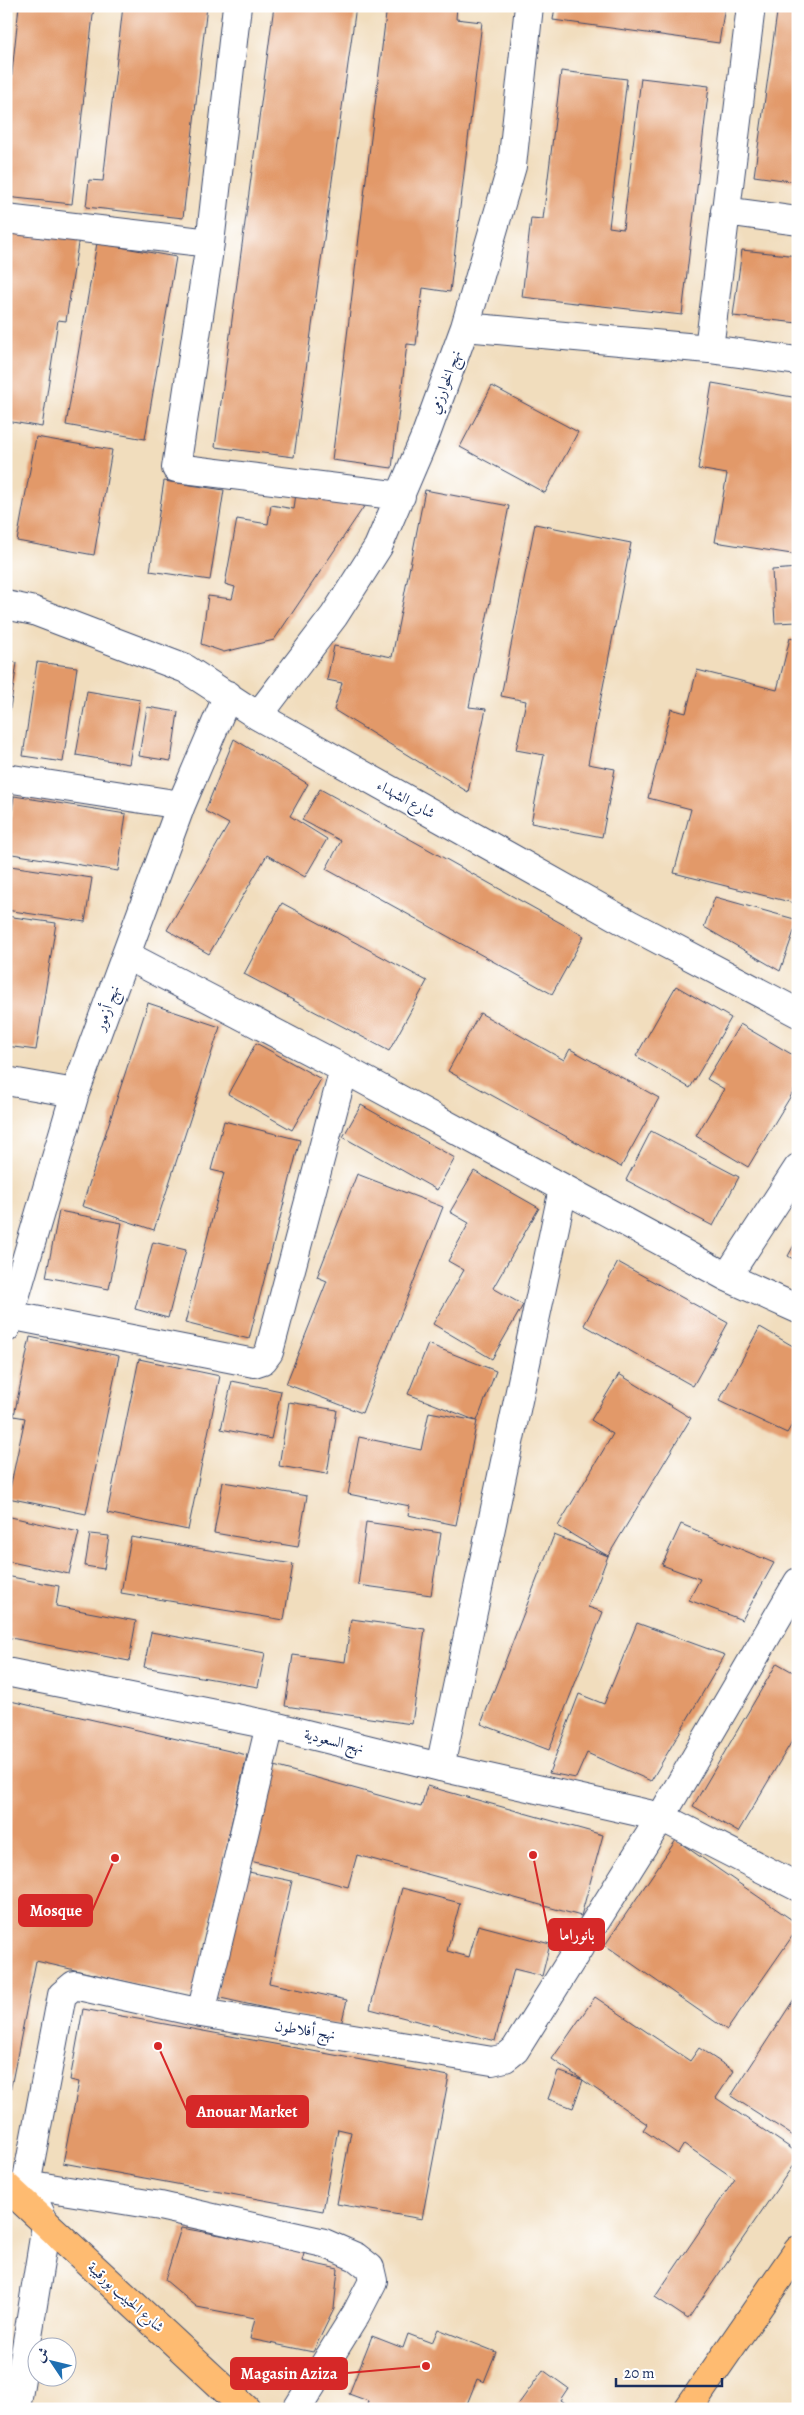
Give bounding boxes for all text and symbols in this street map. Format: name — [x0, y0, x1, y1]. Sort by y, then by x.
street label: نهج الخوارزمي — [424, 347, 470, 418]
street label: شارع الشهداء — [372, 775, 439, 826]
street label: نهج أزمور — [88, 982, 128, 1037]
street label: نهج السعودية — [301, 1724, 366, 1762]
callout: Mosque — [19, 1895, 92, 1926]
text: Mosque — [30, 1900, 82, 1922]
callout: بانوراما — [549, 1919, 604, 1950]
text: بانوراما — [559, 1924, 595, 1946]
street label: نهج أفلاطون — [273, 2014, 337, 2049]
callout: Anouar Market — [187, 2096, 308, 2127]
text: Anouar Market — [196, 2101, 298, 2123]
street label: شارع الحبيب بورقيبة — [81, 2257, 169, 2339]
north arrow — [28, 2338, 78, 2388]
text: ش — [30, 2344, 54, 2366]
scale bar — [616, 2355, 723, 2387]
callout: Magasin Aziza — [231, 2358, 347, 2389]
text: Magasin Aziza — [241, 2363, 338, 2385]
text: 20 m — [624, 2363, 655, 2383]

